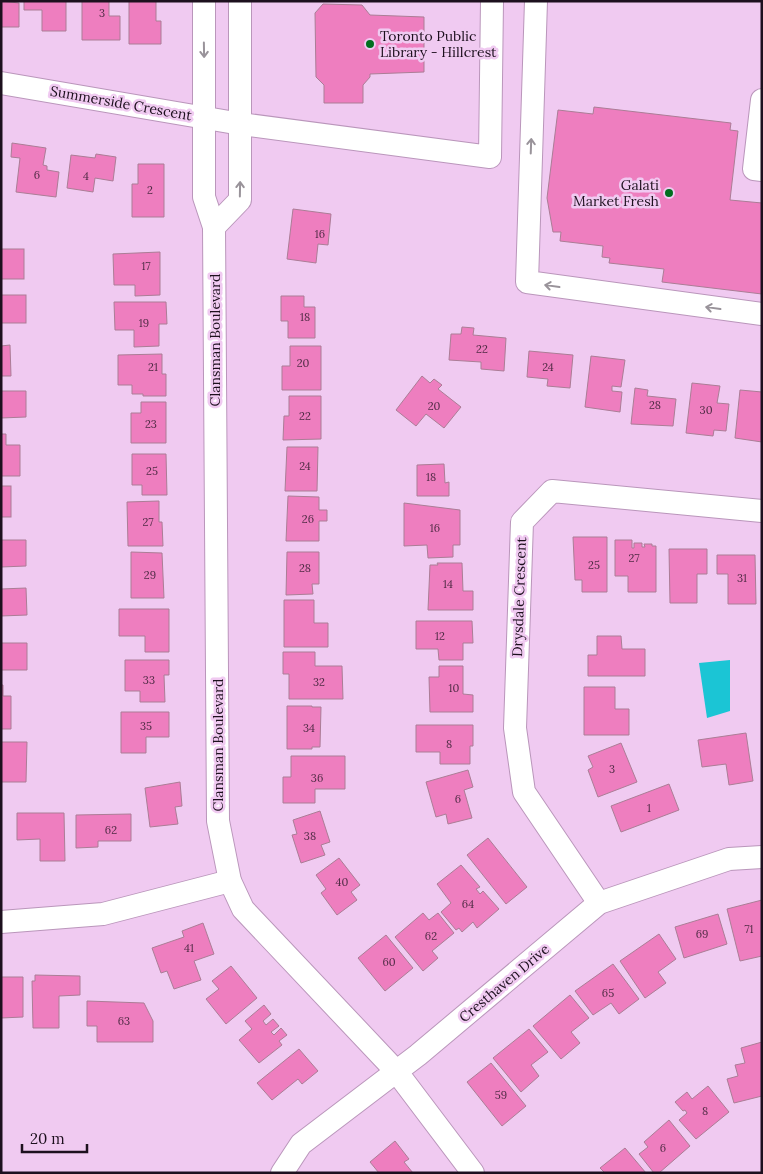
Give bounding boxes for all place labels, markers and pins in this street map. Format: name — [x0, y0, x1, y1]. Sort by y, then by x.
place label: Toronto Public Library - Hillcrest — [380, 27, 497, 61]
marker: Toronto Public Library - Hillcrest — [364, 38, 376, 50]
place label: Galati Market Fresh — [573, 176, 659, 210]
marker: Galati Market Fresh — [663, 187, 675, 199]

